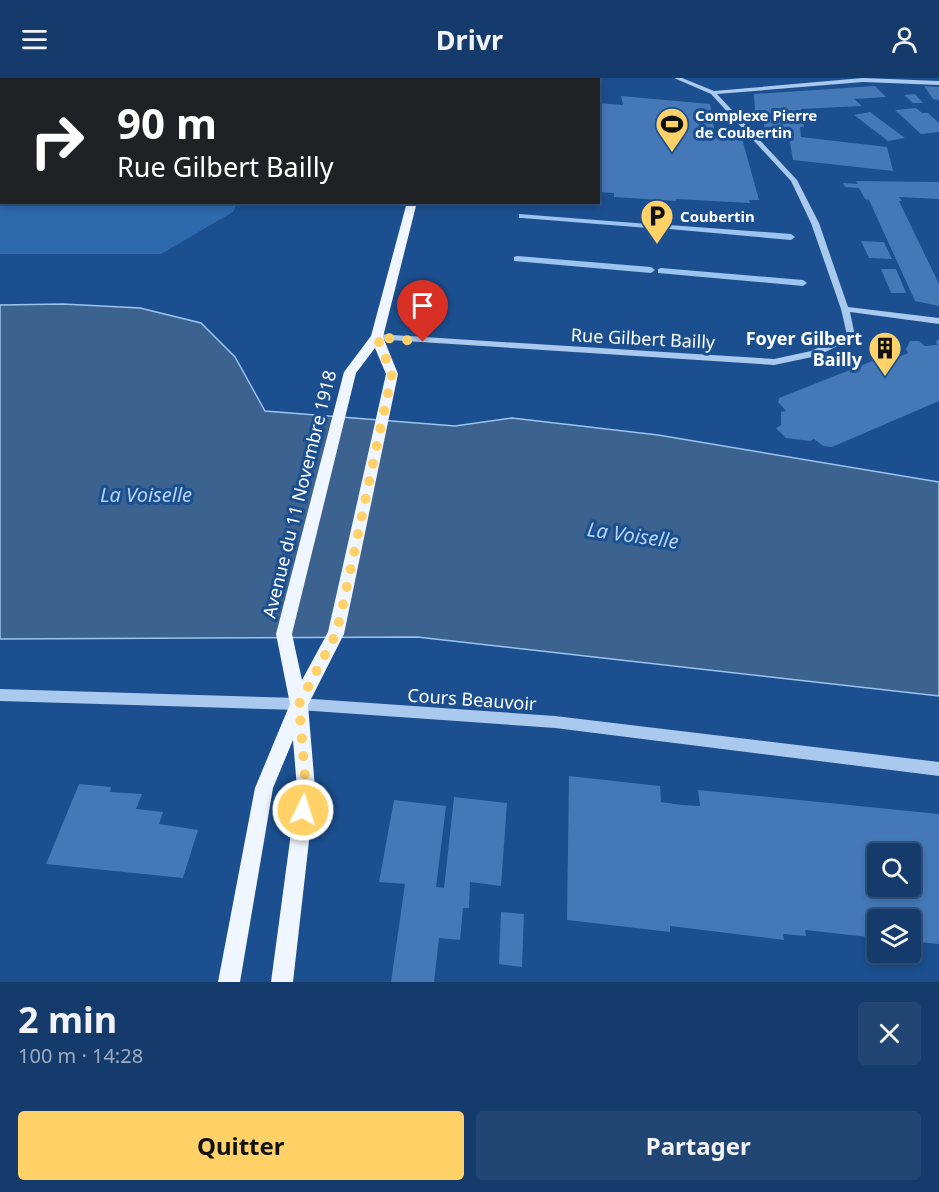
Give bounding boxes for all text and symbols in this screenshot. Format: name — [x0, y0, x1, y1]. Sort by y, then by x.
text: Drivr — [436, 21, 503, 58]
icon: menu — [18, 23, 51, 56]
icon: person — [888, 23, 921, 56]
text: 90 m — [117, 94, 217, 151]
icon: right — [18, 102, 96, 180]
place label: Complexe Pierre de Coubertin — [695, 105, 817, 142]
sports icon: Complexe Pierre de Coubertin — [654, 106, 690, 153]
text: Rue Gilbert Bailly — [117, 148, 333, 185]
parking icon: Coubertin — [639, 198, 675, 245]
place label: Coubertin — [680, 206, 755, 226]
pin — [397, 280, 448, 342]
icon: arrive — [406, 289, 439, 322]
street label: Rue Gilbert Bailly — [570, 322, 716, 354]
place label: Foyer Gilbert Bailly — [746, 326, 863, 371]
building icon: Foyer Gilbert Bailly — [867, 330, 903, 377]
street label: Avenue du 11 Novembre 1918 — [257, 368, 341, 620]
water label: La Voiselle — [100, 481, 192, 508]
water label: La Voiselle — [586, 515, 680, 555]
street label: Cours Beauvoir — [407, 683, 538, 716]
position arrow — [271, 778, 335, 842]
map controls — [867, 843, 921, 963]
button: search — [867, 843, 921, 897]
button: layers — [867, 909, 921, 963]
text: 2 min — [18, 995, 117, 1044]
button: close — [858, 1002, 921, 1065]
text: 100 m · 14:28 — [18, 1042, 143, 1069]
button: Quitter — [18, 1111, 464, 1180]
button: Partager — [476, 1111, 921, 1180]

